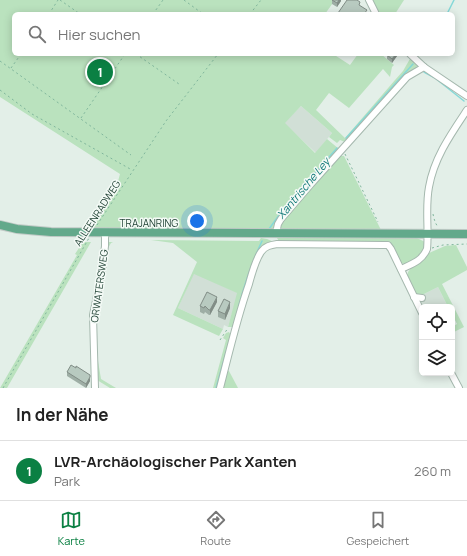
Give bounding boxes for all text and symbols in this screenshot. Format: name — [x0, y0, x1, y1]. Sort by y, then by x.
search box — [12, 12, 455, 56]
icon: search — [26, 23, 48, 45]
text: Hier suchen — [58, 24, 140, 45]
pin: 1 — [87, 57, 113, 87]
water label: Xantrische Ley — [273, 153, 334, 222]
street label: ALLEENRADWEG — [71, 177, 123, 249]
your location — [187, 211, 207, 231]
street label: TRAJANRING — [120, 216, 178, 230]
street label: ORWATERSWEG — [87, 249, 111, 323]
map controls — [419, 304, 455, 376]
button: locate — [419, 304, 455, 340]
button: layers — [419, 340, 455, 376]
text: In der Nähe — [16, 403, 109, 426]
text: LVR-Archäologischer Park Xanten — [54, 451, 297, 472]
text: 1 — [26, 462, 32, 480]
text: 260 m — [414, 462, 451, 480]
text: Park — [54, 472, 80, 490]
tab: Karte — [58, 509, 85, 548]
tab: Route — [200, 509, 231, 548]
tab: Gespeichert — [346, 509, 409, 548]

